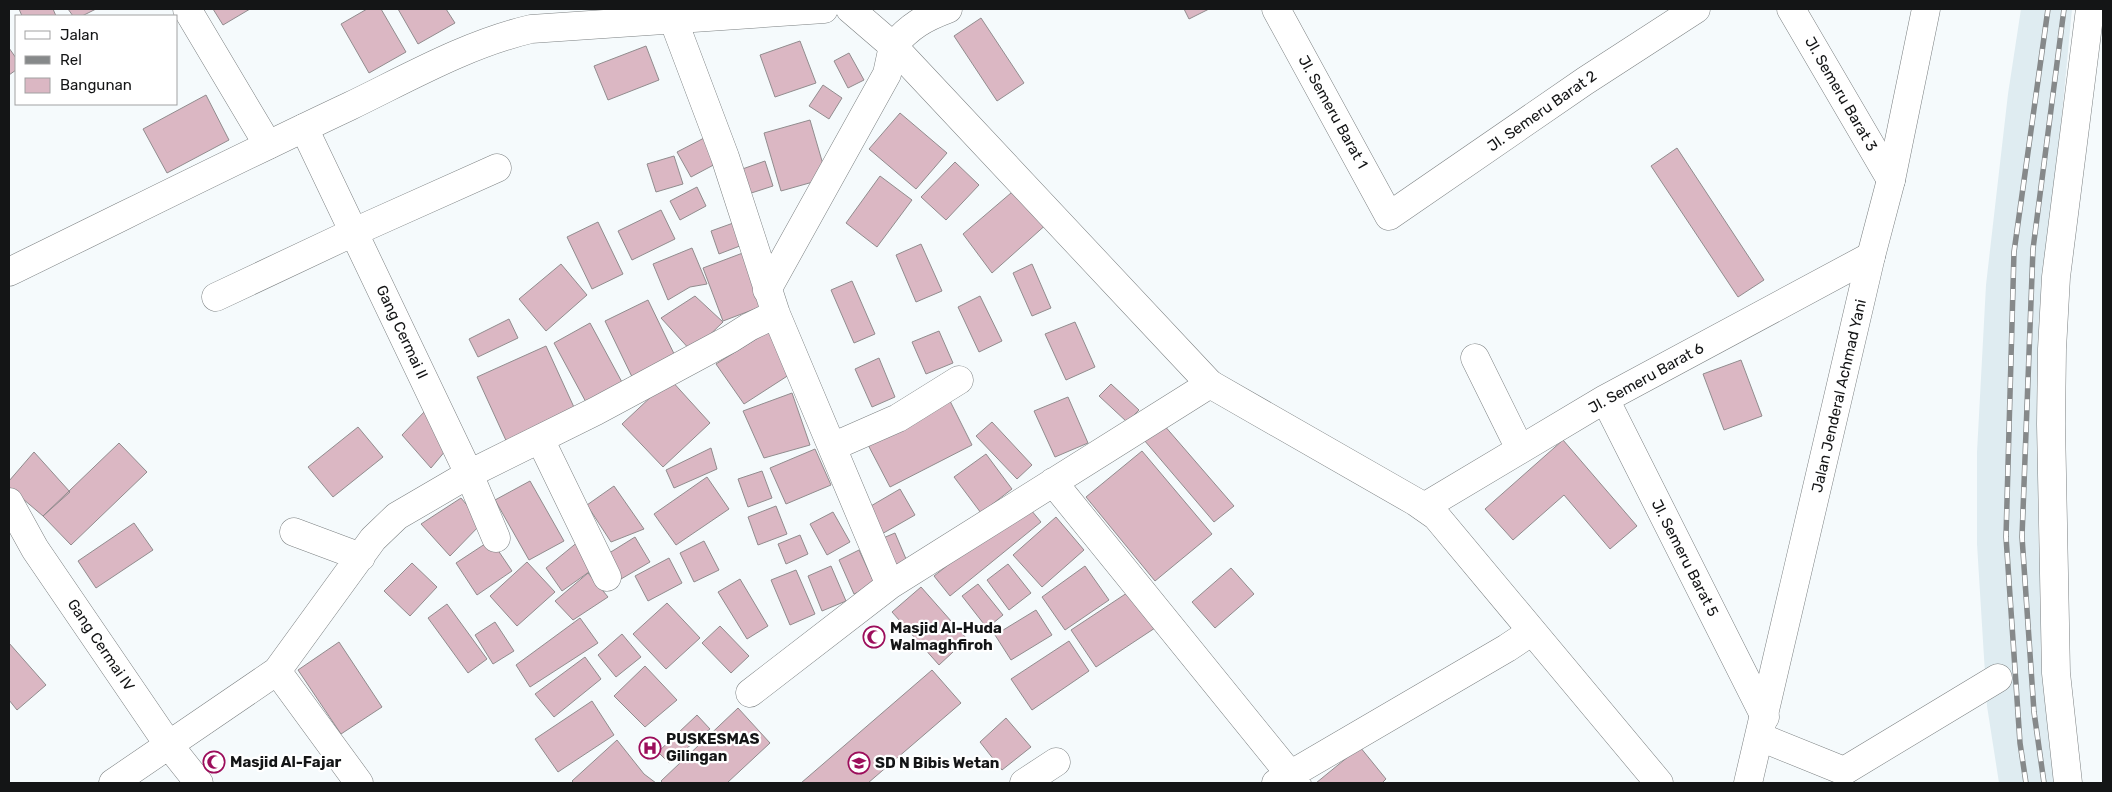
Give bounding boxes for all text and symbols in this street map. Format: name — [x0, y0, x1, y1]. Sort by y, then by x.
legend — [15, 15, 178, 105]
text: Jalan — [60, 26, 99, 44]
street label: Jl. Semeru Barat 3 — [1801, 34, 1881, 154]
text: Rel — [60, 51, 82, 69]
street label: Jl. Semeru Barat 1 — [1294, 52, 1372, 172]
street label: Jl. Semeru Barat 2 — [1484, 67, 1600, 155]
text: Bangunan — [60, 76, 132, 94]
street label: Gang Cermai II — [372, 282, 432, 382]
street label: Jalan Jenderal Achmad Yani — [1808, 298, 1870, 494]
street label: Jl. Semeru Barat 6 — [1585, 339, 1707, 417]
street label: Jl. Semeru Barat 5 — [1648, 496, 1722, 620]
street label: Gang Cermai IV — [64, 596, 139, 695]
place label: Masjid Al-Huda Walmaghfiroh — [890, 619, 1002, 654]
mosque icon: Masjid Al-Huda Walmaghfiroh — [862, 625, 886, 649]
place label: PUSKESMAS Gilingan — [666, 730, 759, 765]
hospital icon: PUSKESMAS Gilingan — [638, 736, 662, 760]
mosque icon: Masjid Al-Fajar — [202, 750, 226, 774]
school or university icon: SD N Bibis Wetan — [847, 751, 871, 775]
place label: Masjid Al-Fajar — [230, 753, 342, 771]
place label: SD N Bibis Wetan — [875, 754, 999, 772]

